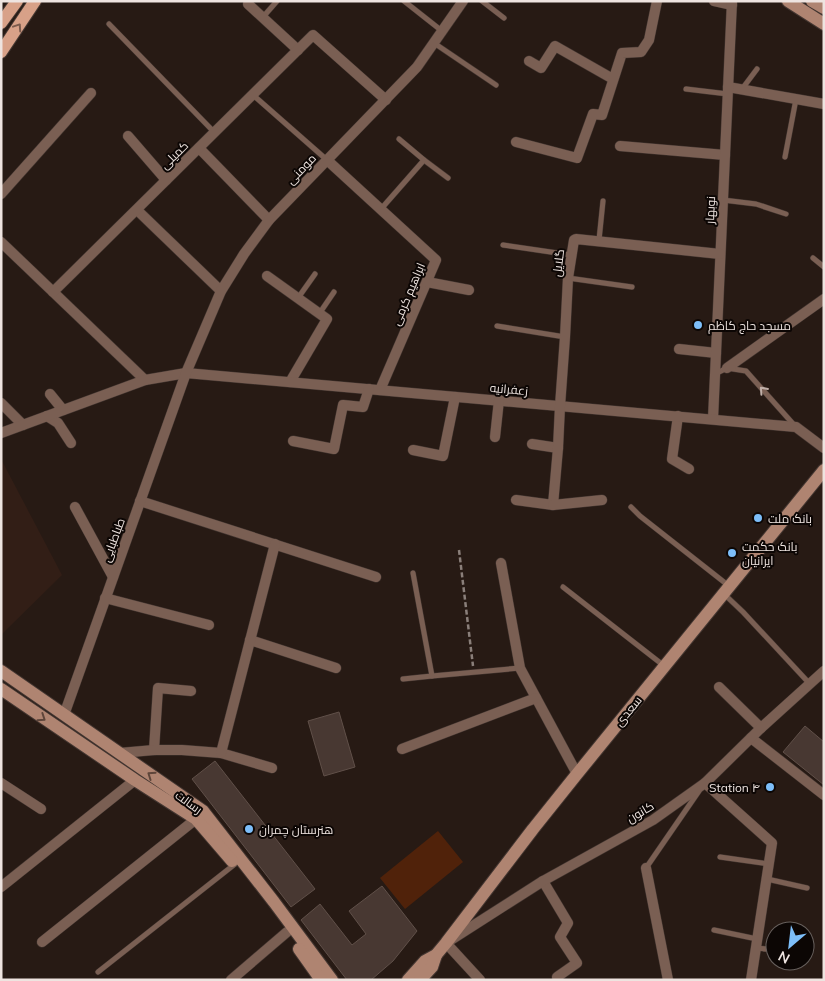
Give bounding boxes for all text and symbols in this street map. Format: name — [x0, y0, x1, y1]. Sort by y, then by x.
one-way arrow — [12, 23, 21, 32]
street label: کمیلی — [157, 138, 191, 172]
street label: مومنی — [283, 151, 319, 187]
street label: نوبهار — [702, 196, 718, 225]
street label: گلایل — [549, 248, 567, 278]
street label: ابراهیم کرمی — [388, 260, 429, 328]
place label: مسجد حاج کاظم — [708, 318, 791, 334]
marker: مسجد حاج کاظم — [692, 319, 704, 331]
street label: زعفرانیه — [489, 380, 529, 398]
one-way arrow — [760, 387, 769, 396]
place label: بانک ملت — [768, 511, 812, 526]
marker: بانک ملت — [752, 512, 764, 524]
street label: طباطبایی — [98, 516, 128, 564]
place label: بانک حکمت ایرانیان — [742, 539, 797, 568]
marker: بانک حکمت ایرانیان — [726, 547, 738, 559]
street label: سعدی — [611, 693, 645, 729]
one-way arrow — [37, 712, 46, 721]
one-way arrow — [147, 772, 157, 781]
place label: Station ۴ — [709, 780, 760, 795]
marker: Station ۴ — [764, 781, 776, 793]
street label: رسالت — [173, 787, 205, 817]
street label: کانون — [624, 798, 656, 826]
place label: هنرستان چمران — [259, 822, 333, 839]
marker: هنرستان چمران — [243, 823, 255, 835]
north arrow — [765, 921, 815, 971]
text: N — [775, 947, 793, 968]

